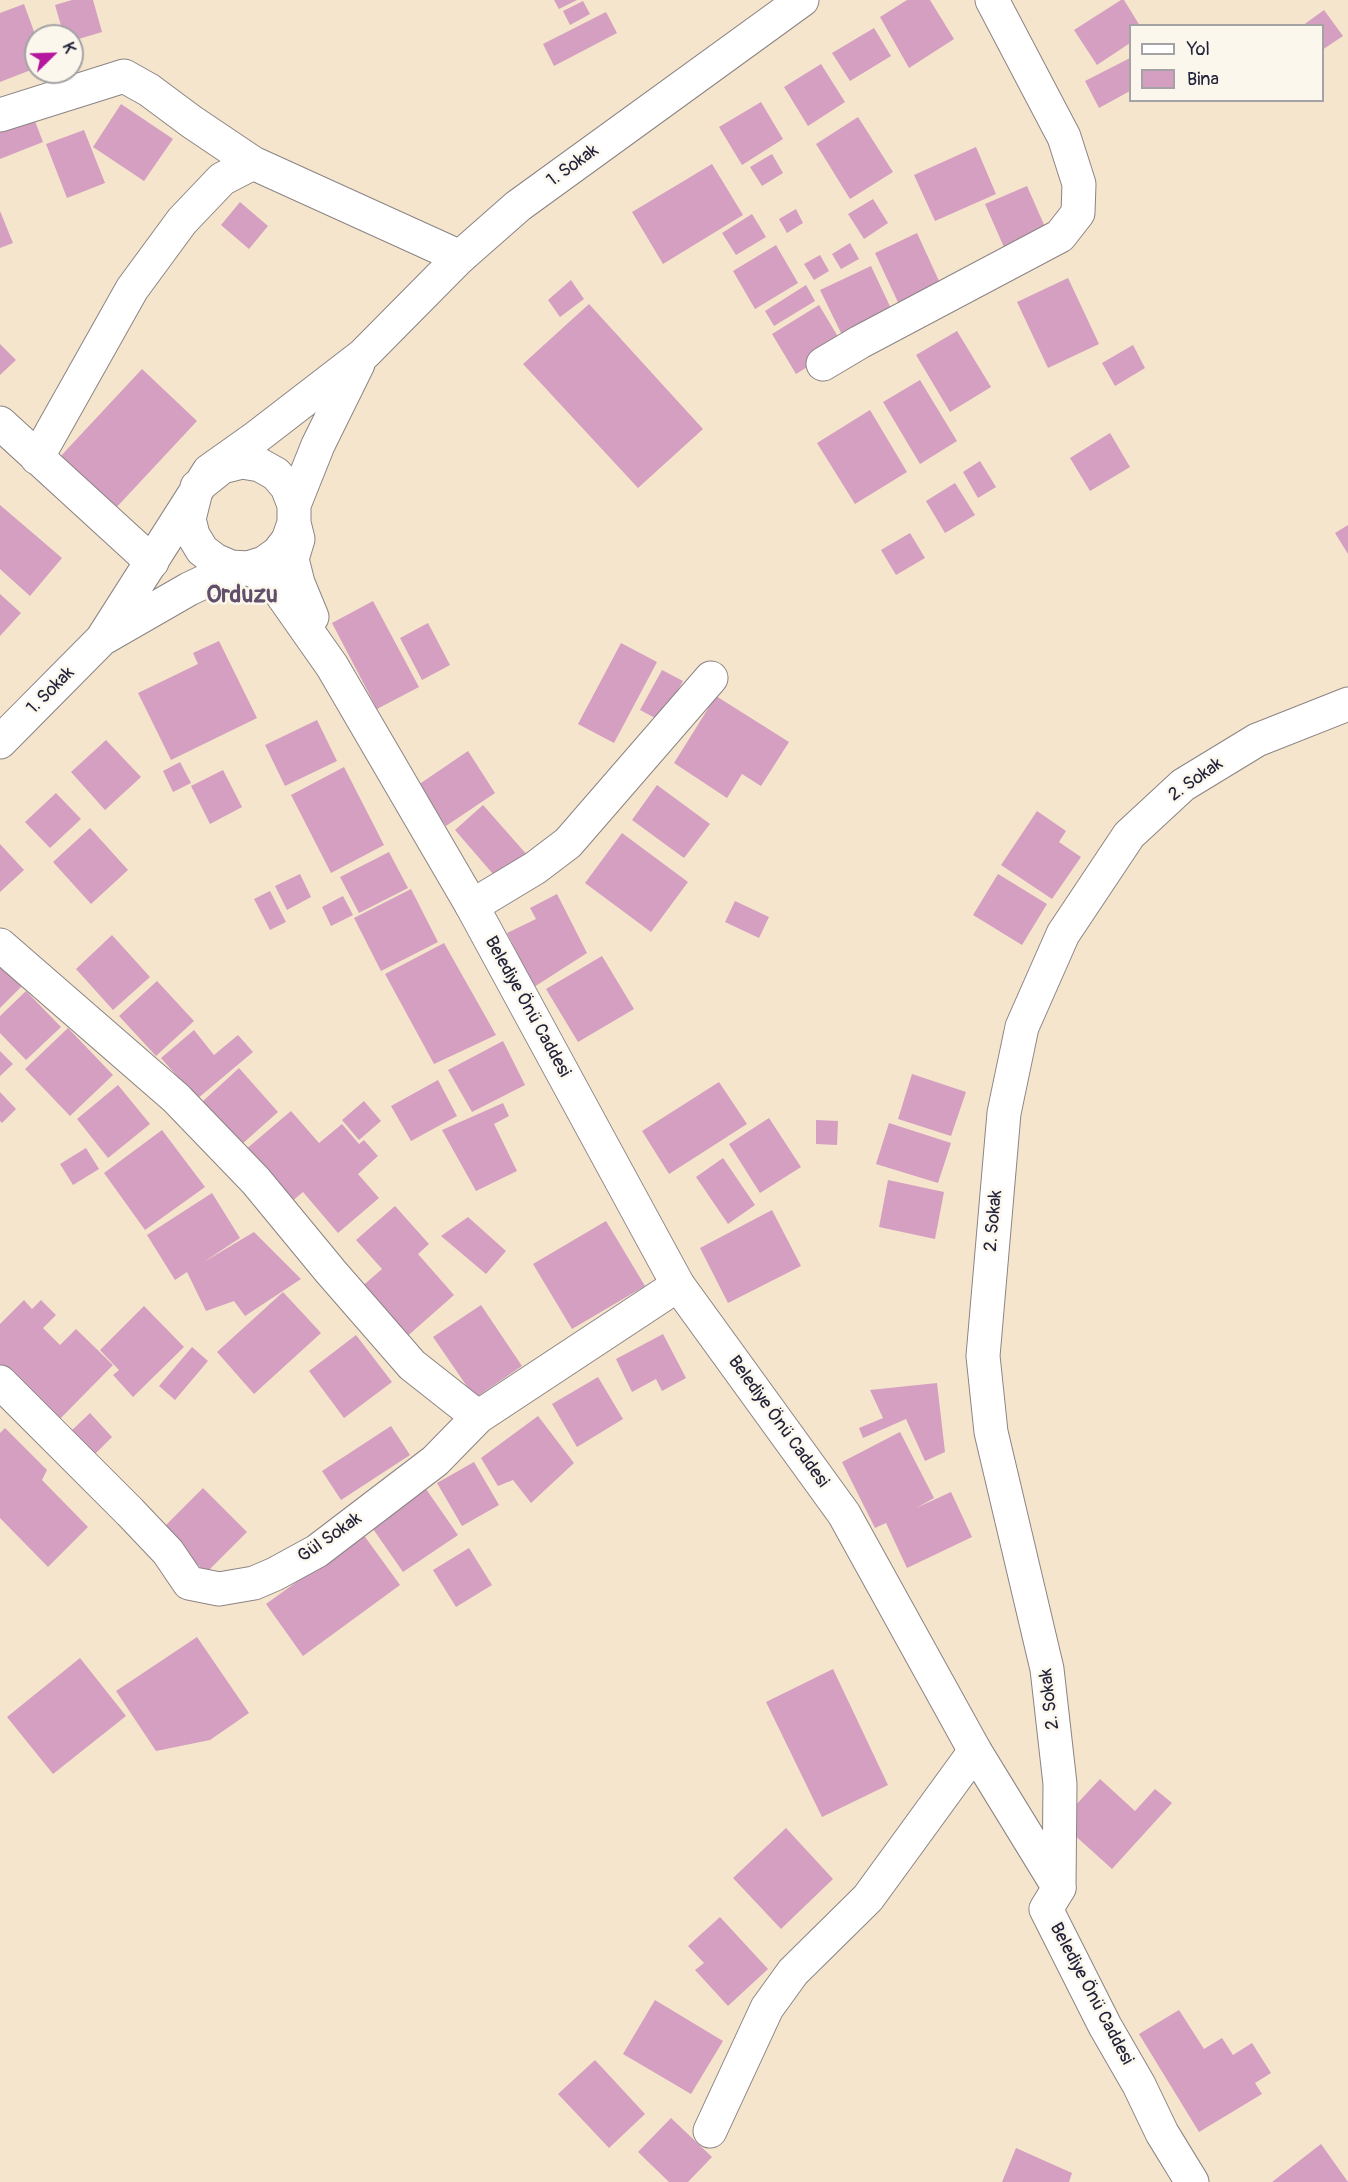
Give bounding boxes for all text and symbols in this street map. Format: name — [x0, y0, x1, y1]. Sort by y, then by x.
north arrow — [24, 24, 84, 84]
legend — [1129, 24, 1324, 102]
text: Yol — [1187, 38, 1210, 61]
text: K — [58, 39, 80, 56]
text: Bina — [1187, 68, 1219, 91]
street label: 1. Sokak — [543, 140, 603, 192]
district label: Orduzu — [206, 582, 278, 610]
street label: 1. Sokak — [23, 663, 79, 719]
street label: 2. Sokak — [1165, 754, 1227, 806]
street label: Belediye Önü Caddesi — [479, 933, 575, 1081]
street label: 2. Sokak — [981, 1189, 1007, 1253]
street label: Belediye Önü Caddesi — [723, 1352, 833, 1492]
street label: Gül Sokak — [294, 1508, 366, 1568]
street label: 2. Sokak — [1036, 1667, 1064, 1731]
street label: Belediye Önü Caddesi — [1044, 1919, 1138, 2069]

